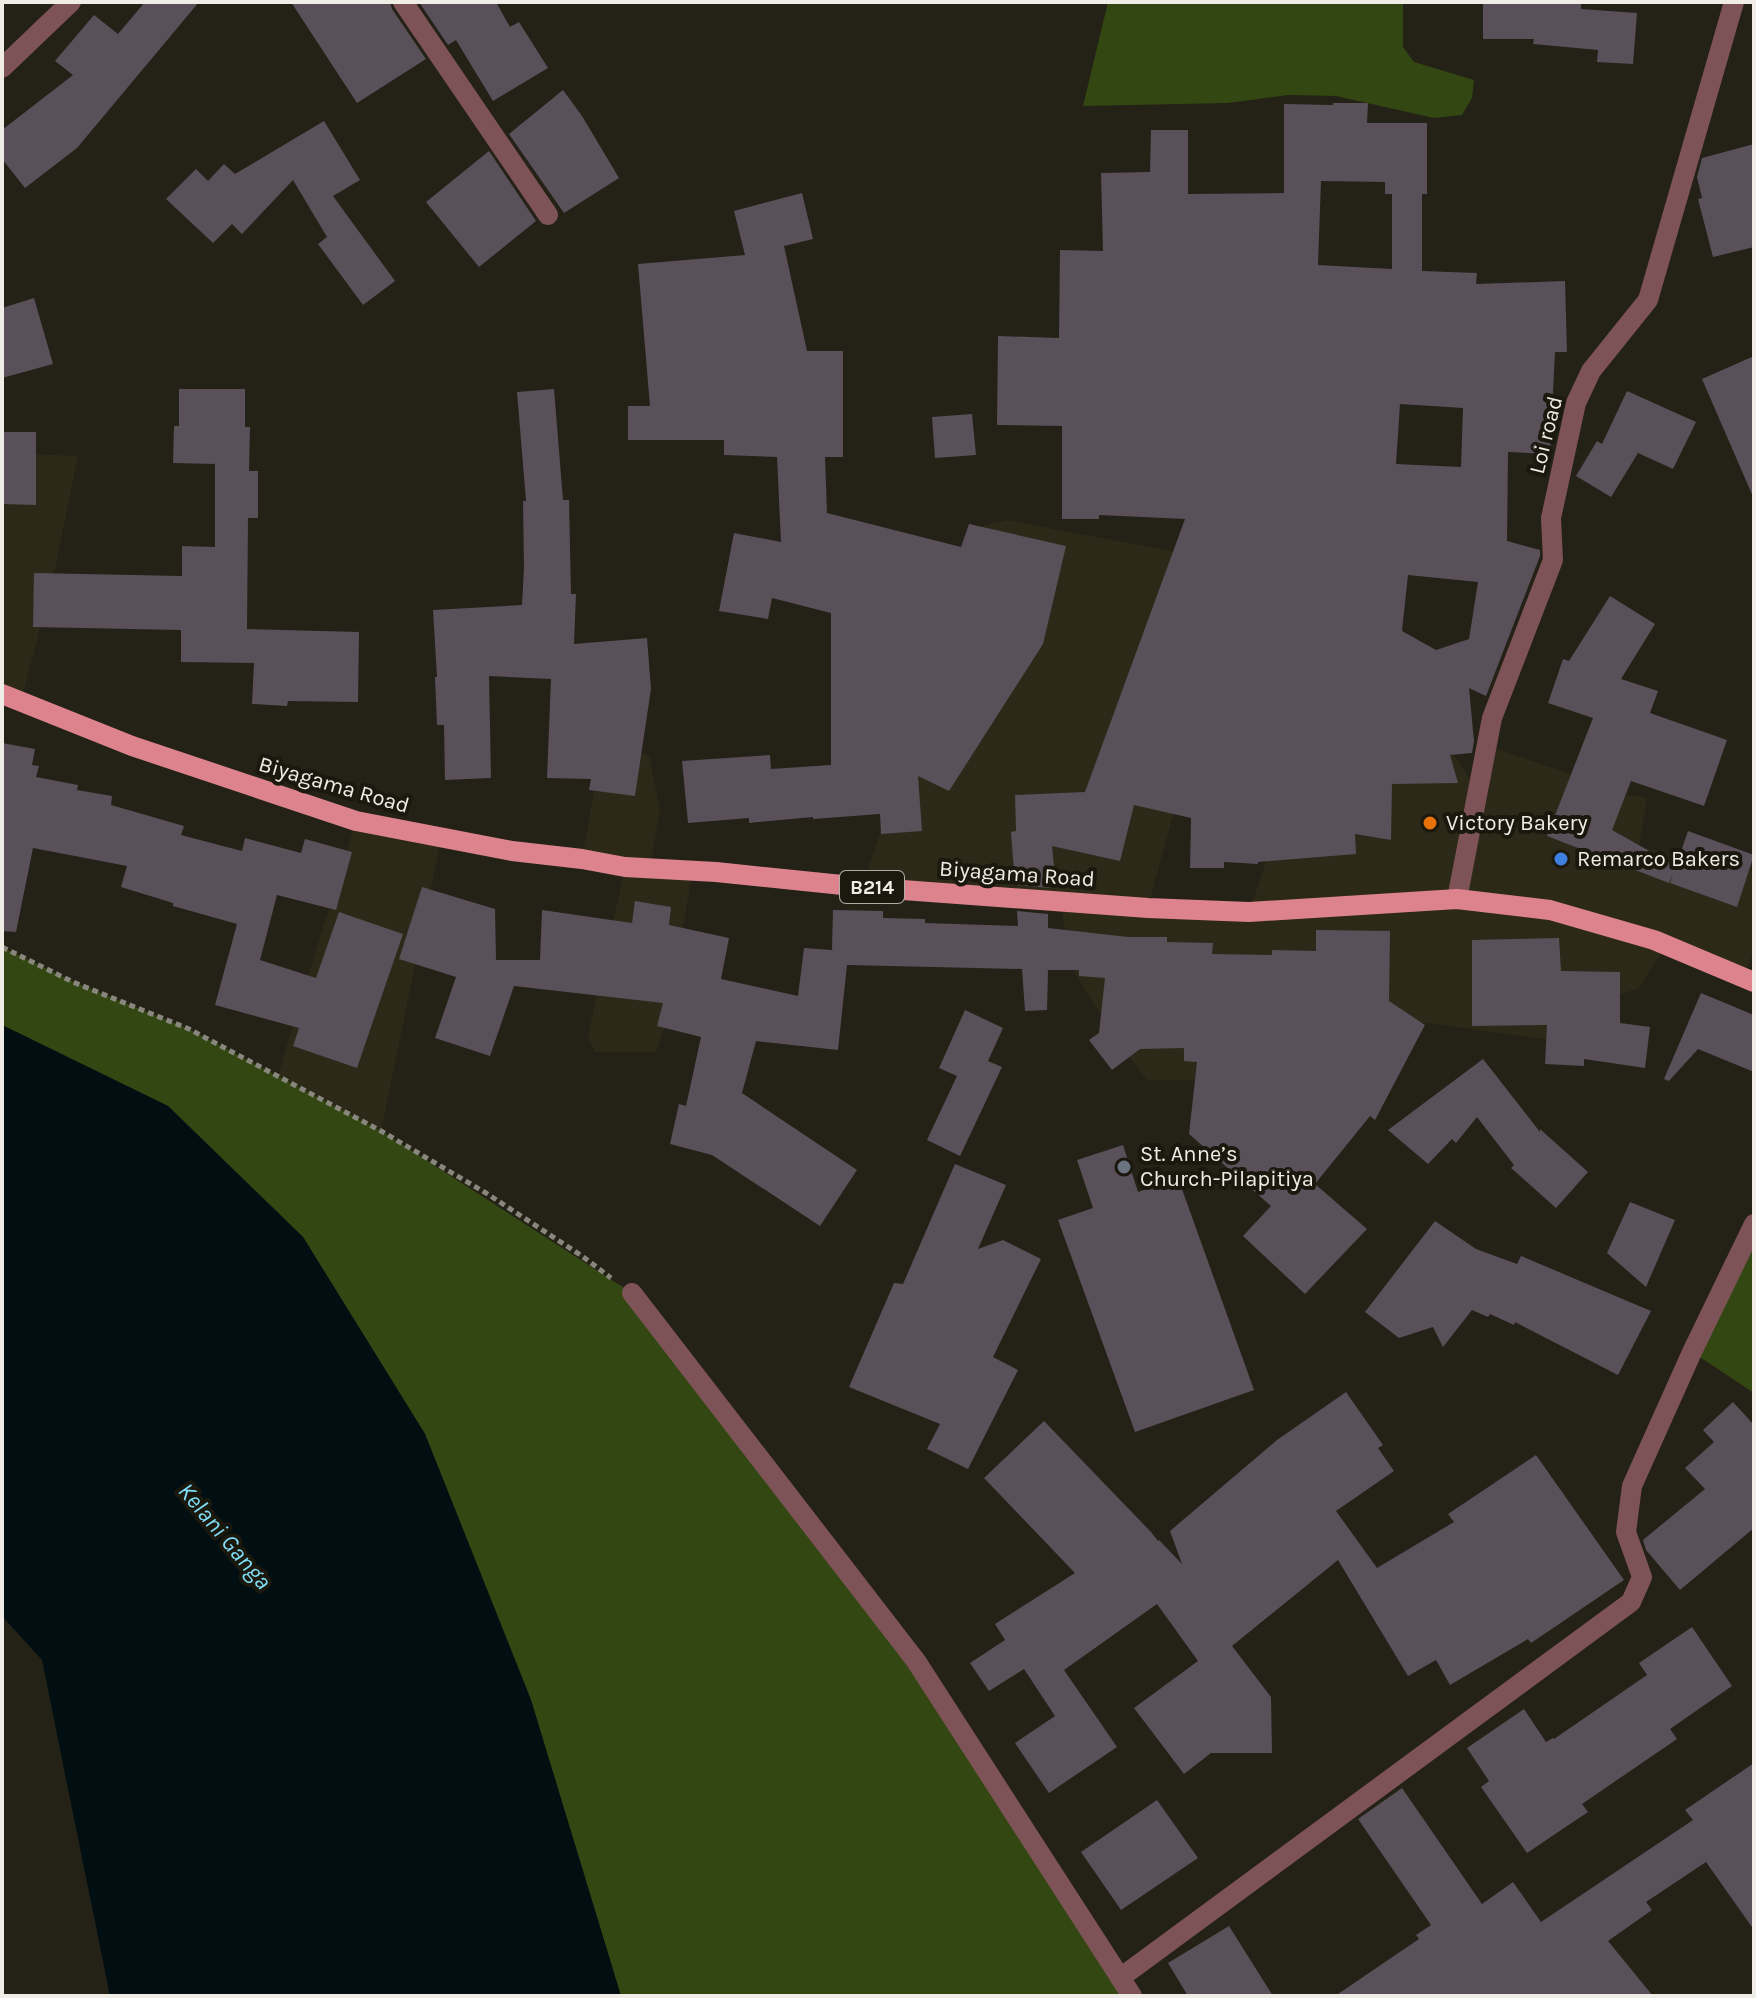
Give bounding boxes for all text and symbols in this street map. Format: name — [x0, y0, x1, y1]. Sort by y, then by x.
street label: Loi road — [1524, 393, 1568, 477]
street label: Biyagama Road — [256, 751, 412, 819]
place label: Victory Bakery — [1446, 810, 1588, 836]
marker: Victory Bakery — [1421, 814, 1439, 832]
place label: Remarco Bakers — [1577, 846, 1740, 872]
marker: Remarco Bakers — [1552, 850, 1570, 868]
street label: Biyagama Road — [938, 856, 1096, 892]
road number: B214 — [840, 871, 904, 903]
place label: St. Anne’s Church-Pilapitiya — [1140, 1141, 1314, 1192]
marker: St. Anne’s Church-Pilapitiya — [1115, 1158, 1133, 1176]
water label: Kelani Ganga — [172, 1477, 278, 1595]

